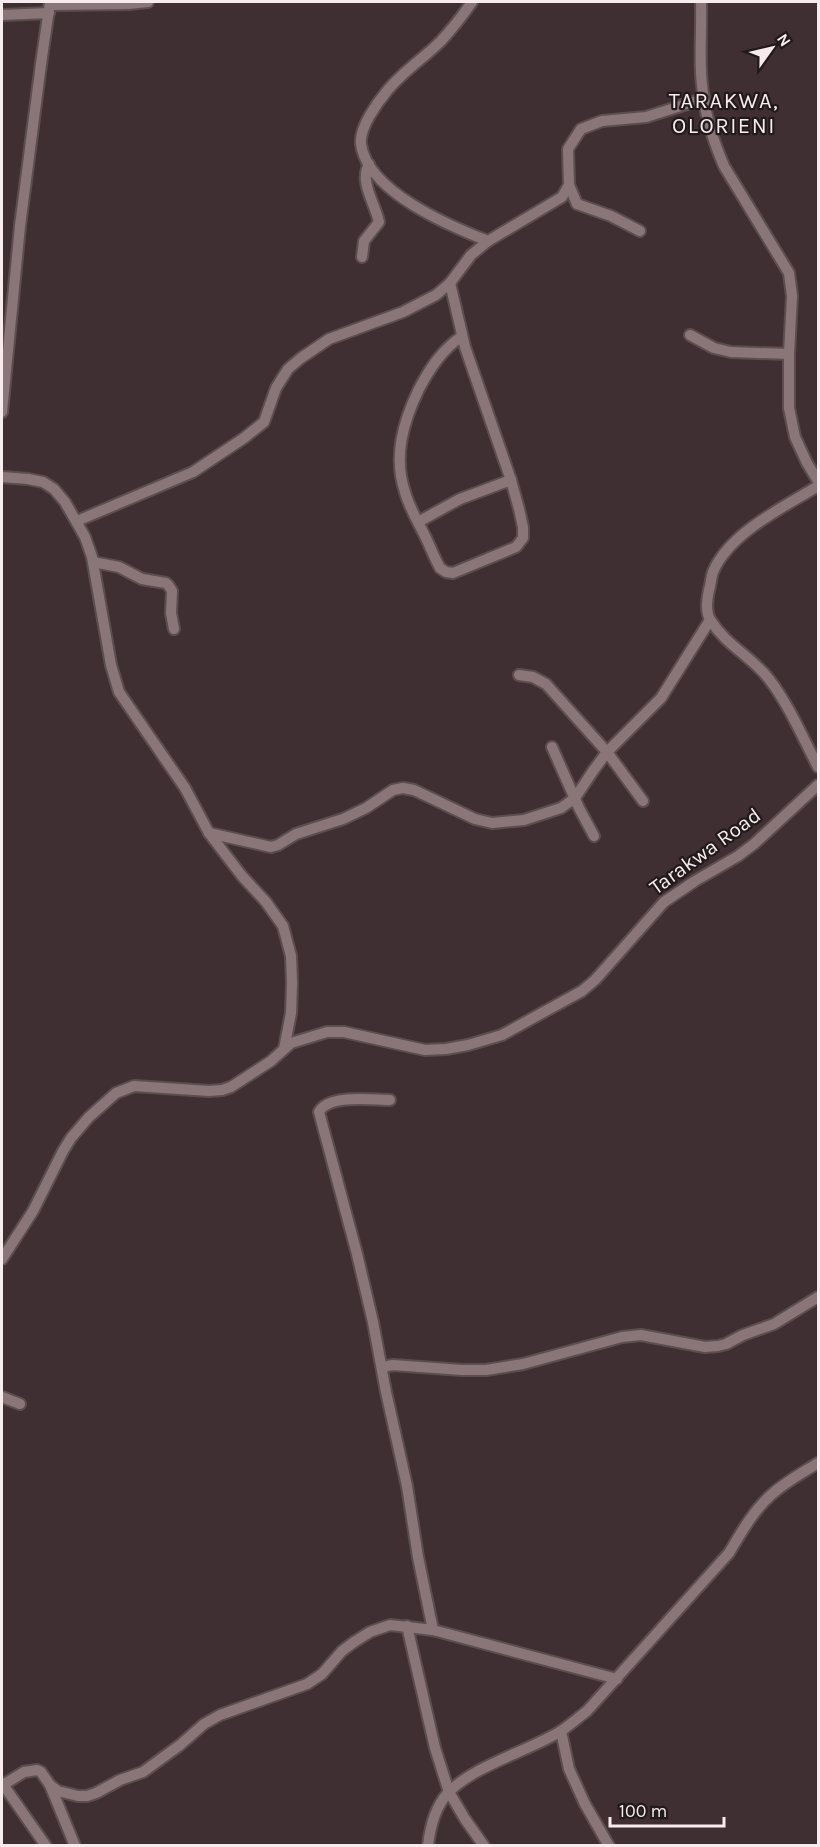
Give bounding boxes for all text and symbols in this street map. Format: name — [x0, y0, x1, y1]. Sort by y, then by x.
north arrow — [742, 18, 802, 78]
text: N — [773, 30, 795, 50]
district label: TARAKWA, OLORIENI — [669, 88, 779, 139]
street label: Tarakwa Road — [645, 803, 765, 899]
scale bar — [610, 1790, 724, 1828]
text: 100 m — [619, 1800, 667, 1822]

